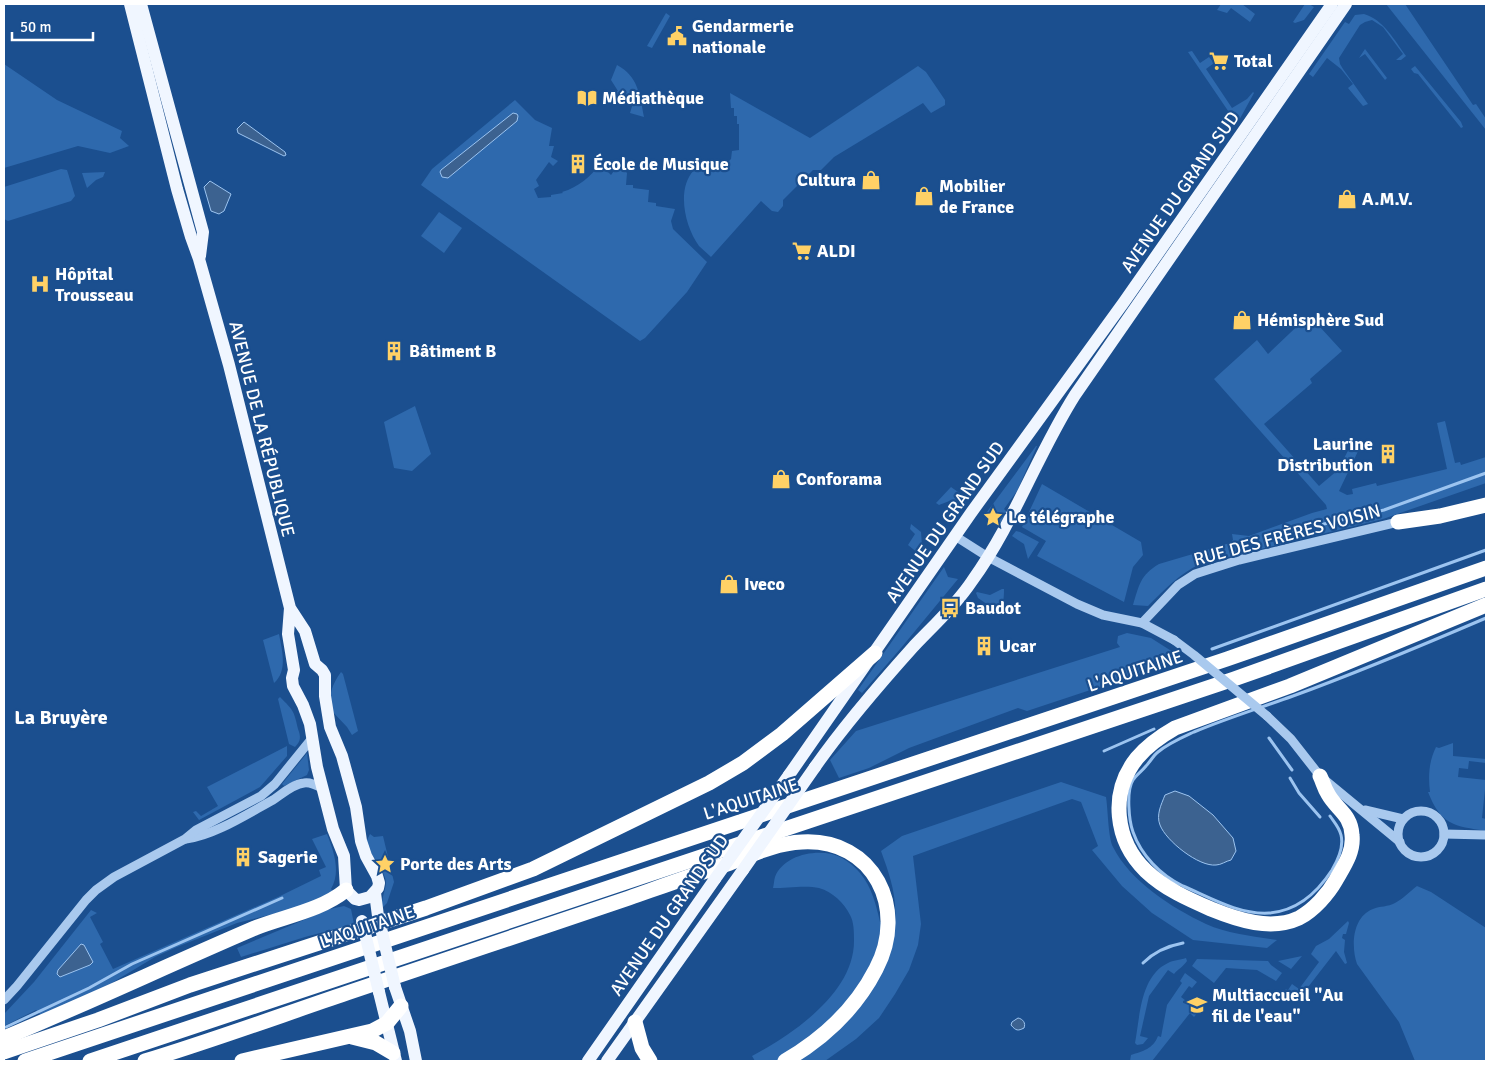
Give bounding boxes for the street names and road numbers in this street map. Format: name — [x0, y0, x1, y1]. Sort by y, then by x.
street label: AVENUE DU GRAND SUD — [1116, 107, 1244, 277]
street label: AVENUE DE LA RÉPUBLIQUE — [225, 319, 299, 539]
street label: AVENUE DU GRAND SUD — [881, 437, 1009, 607]
street label: RUE DES FRÈRES VOISIN — [1191, 499, 1383, 571]
street label: L'AQUITAINE — [1084, 645, 1186, 697]
street label: L'AQUITAINE — [700, 773, 802, 825]
street label: AVENUE DU GRAND SUD — [605, 830, 733, 1000]
street label: L'AQUITAINE — [317, 900, 417, 954]

